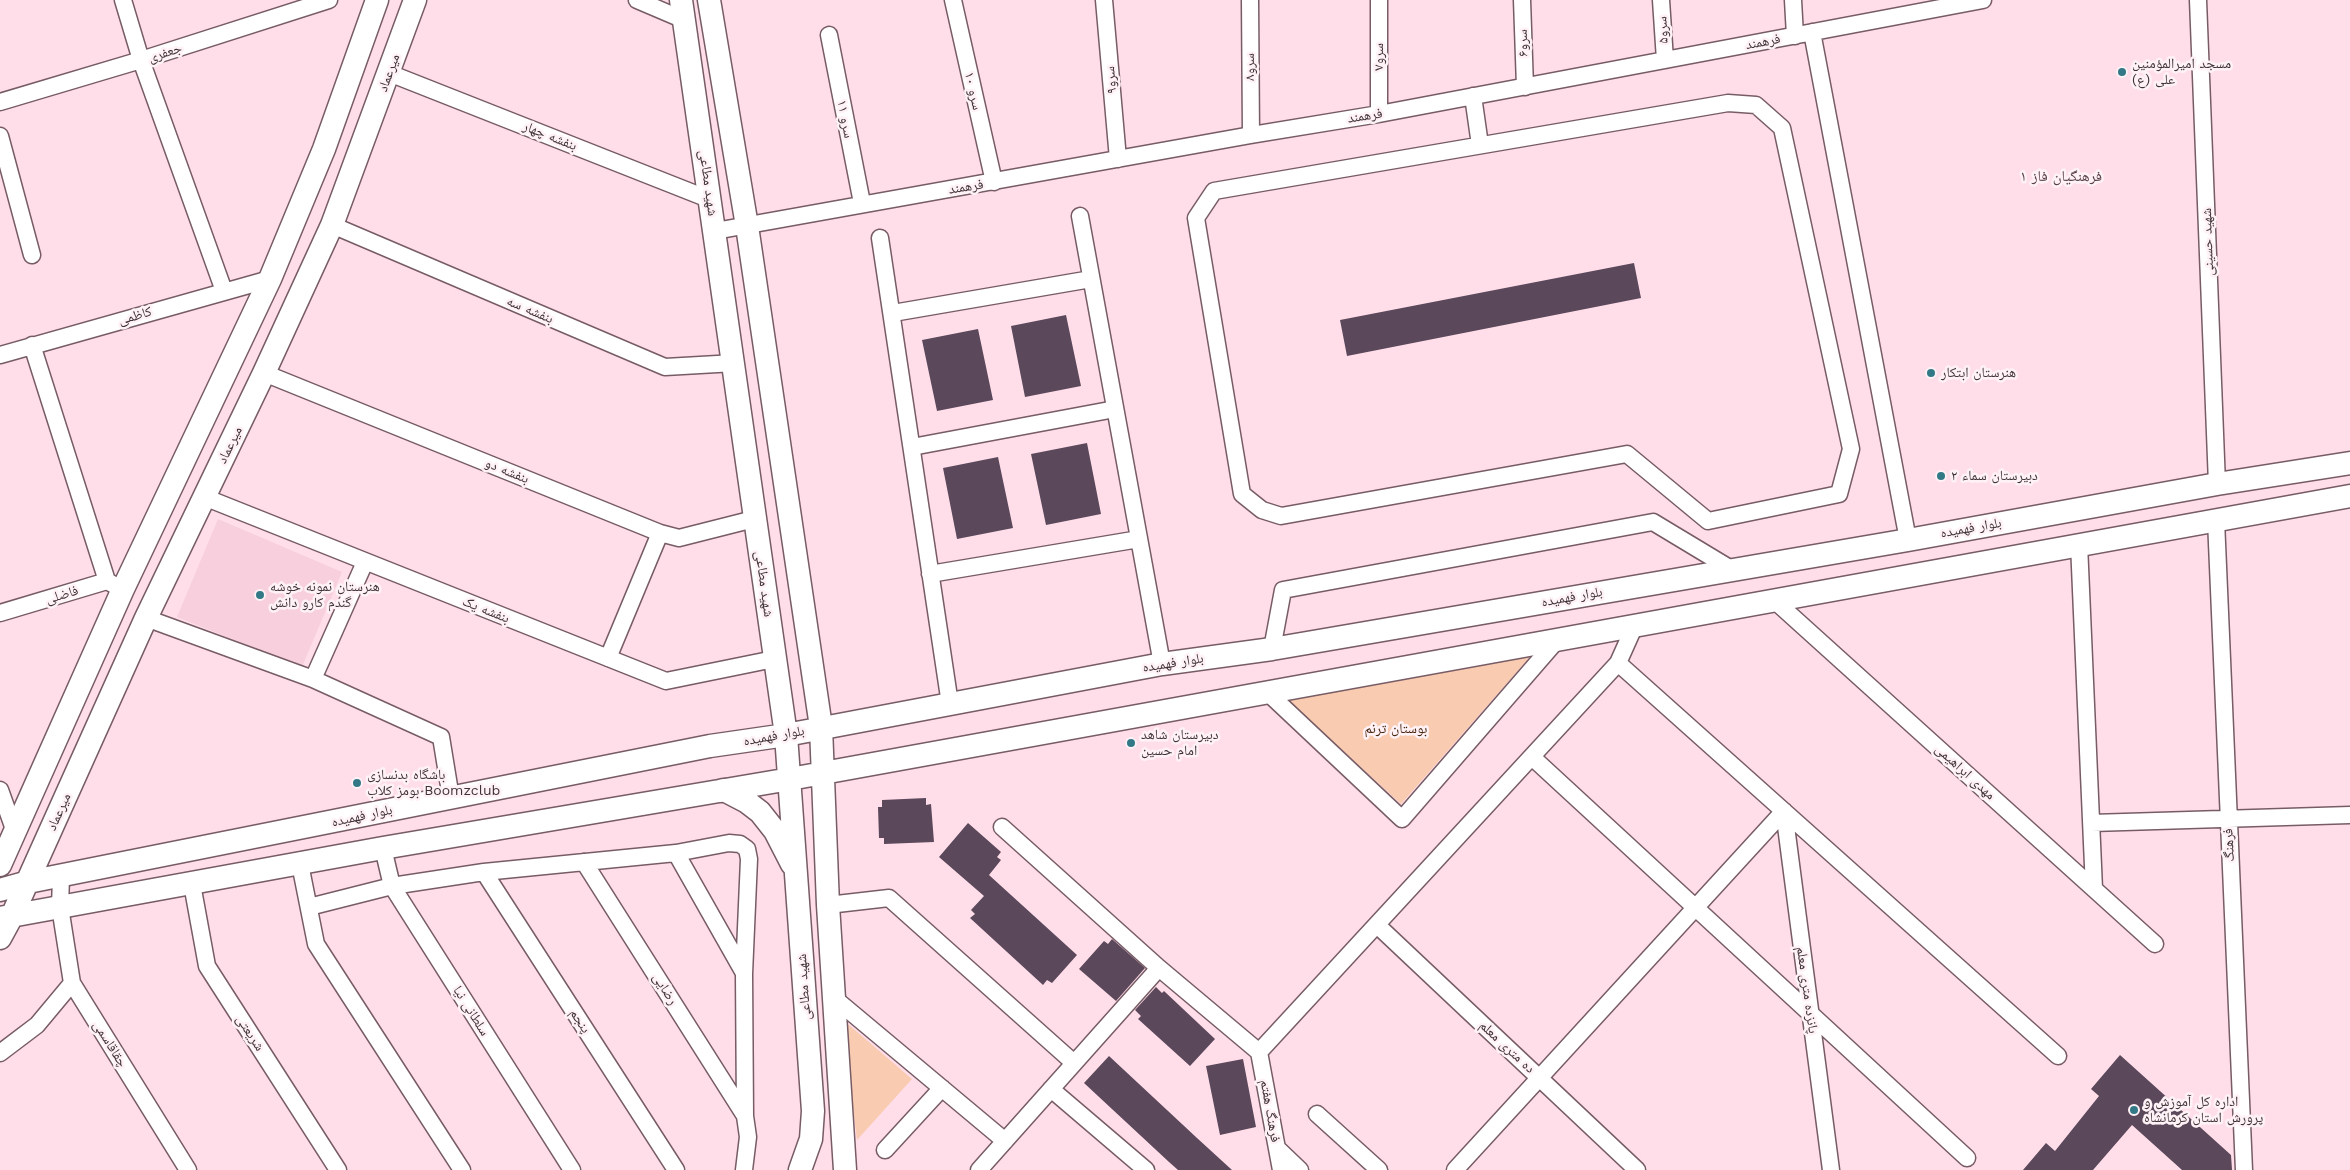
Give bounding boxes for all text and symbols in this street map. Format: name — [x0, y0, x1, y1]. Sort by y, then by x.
street label: سرو۵ — [1654, 16, 1672, 44]
street label: سرو۶ — [1514, 29, 1532, 57]
street label: فرهمند — [1744, 30, 1782, 54]
street label: جعفری — [146, 40, 184, 66]
street label: سرو۷ — [1371, 43, 1387, 71]
street label: میرعماد — [374, 52, 404, 94]
street label: سرو۸ — [1241, 53, 1259, 81]
place label: مسجد امیرالمؤمنین علی (ع) — [2132, 56, 2231, 88]
street label: سرو۹ — [1101, 65, 1121, 95]
marker: مسجد امیرالمؤمنین علی (ع) — [2116, 66, 2128, 78]
street label: سرو ۱۰ — [960, 70, 986, 112]
street label: ۱۱ سرو — [833, 98, 857, 140]
street label: فرهمند — [1346, 105, 1384, 127]
street label: بنفشه چهار — [520, 118, 580, 154]
street label: شهید مطاعی — [695, 149, 721, 217]
district label: فرهنگیان فاز ۱ — [2020, 168, 2102, 186]
street label: فرهمند — [947, 176, 985, 198]
street label: شهید حسینی — [2198, 208, 2218, 276]
street label: بنفشه سه — [504, 293, 556, 327]
street label: کاظمی — [116, 303, 154, 329]
place label: هنرستان ابتکار — [1941, 365, 2016, 381]
marker: هنرستان ابتکار — [1925, 367, 1937, 379]
street label: میرعماد — [214, 424, 246, 466]
street label: بنفشه دو — [482, 455, 532, 487]
place label: دبیرستان سماء ٢ — [1951, 468, 2038, 484]
marker: دبیرستان سماء ٢ — [1935, 470, 1947, 482]
street label: بلوار فهمیده — [1939, 514, 2003, 542]
street label: شهید مطاعی — [751, 550, 777, 618]
place label: هنرستان نمونه خوشه گندم کارو دانش — [270, 579, 380, 612]
street label: فاضلی — [44, 582, 80, 608]
street label: بلوار فهمیده — [1540, 583, 1604, 611]
marker: هنرستان نمونه خوشه گندم کارو دانش — [254, 589, 266, 601]
street label: بنفشه یک — [460, 593, 512, 627]
street label: بلوار فهمیده — [1141, 650, 1205, 676]
park label: بوستان ترنم — [1365, 721, 1427, 737]
street label: بلوار فهمیده — [742, 722, 806, 750]
place label: دبیرستان شاهد امام حسین — [1141, 727, 1219, 760]
marker: دبیرستان شاهد امام حسین — [1125, 737, 1137, 749]
street label: مهدی ابراهیمی — [1931, 740, 1999, 804]
place label: باشگاه بدنسازی بومز کلاب Boomzclub — [367, 767, 500, 800]
marker: باشگاه بدنسازی بومز کلاب Boomzclub — [351, 777, 363, 789]
street label: میرعماد — [43, 791, 75, 833]
street label: بلوار فهمیده — [330, 801, 394, 831]
street label: فرهنگ — [2220, 828, 2238, 862]
street label: پانزده متری معلم — [1793, 945, 1821, 1035]
street label: شهید مطاعی — [793, 953, 815, 1021]
street label: رضایی — [649, 970, 681, 1008]
street label: سلطانی نیا — [449, 983, 493, 1039]
street label: پنجم — [566, 1006, 594, 1036]
street label: شریعتی — [232, 1012, 268, 1054]
street label: ده متری معلم — [1476, 1017, 1538, 1077]
street label: چقاقاسمی — [89, 1018, 131, 1070]
street label: فرهنگ هفتم — [1256, 1078, 1284, 1144]
place label: اداره کل آموزش و پرورش استان کرمانشاه — [2144, 1094, 2263, 1126]
marker: اداره کل آموزش و پرورش استان کرمانشاه — [2128, 1104, 2140, 1116]

